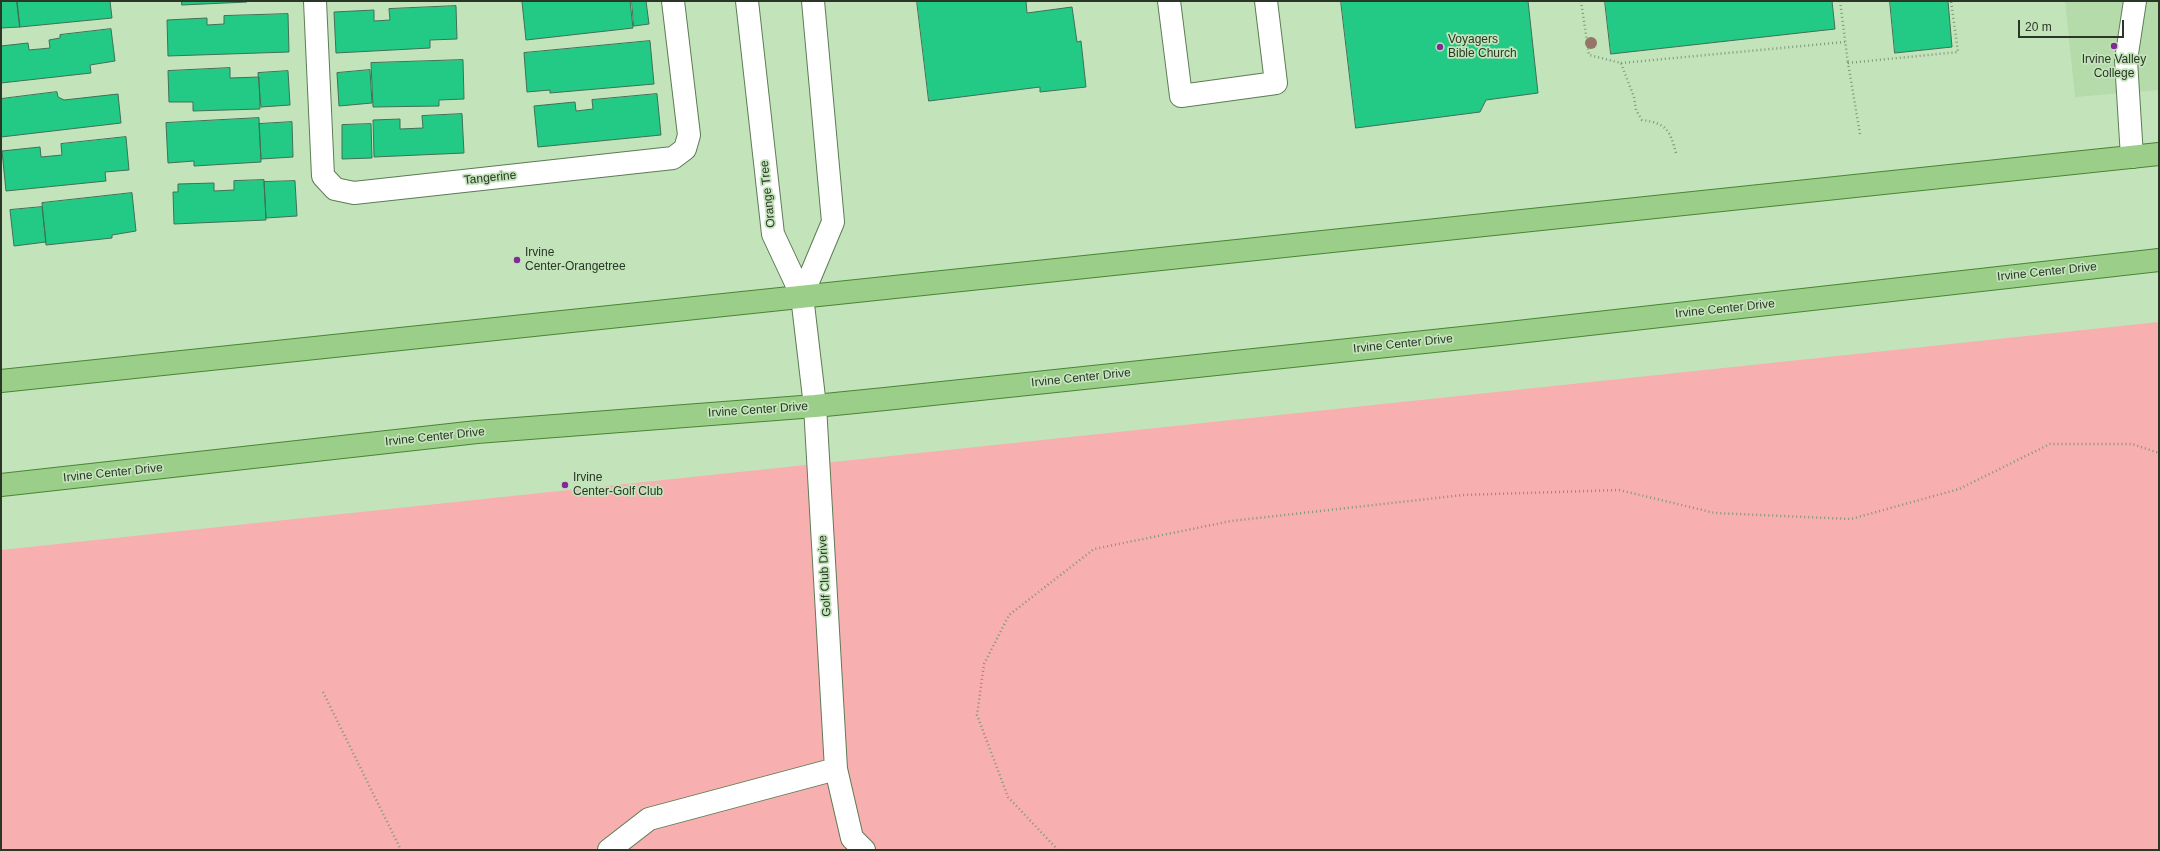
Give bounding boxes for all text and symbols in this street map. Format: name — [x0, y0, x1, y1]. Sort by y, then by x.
scale bar — [2020, 12, 2126, 38]
text: 20 m — [2025, 20, 2052, 34]
place label: Voyagers Bible Church — [1448, 33, 1517, 61]
marker: Irvine Valley College — [2109, 41, 2119, 51]
marker: Voyagers Bible Church — [1435, 42, 1445, 52]
place label: Irvine Valley College — [2082, 53, 2146, 81]
street label: Orange Tree — [757, 160, 779, 228]
street label: Tangerine — [463, 168, 517, 188]
place label: Irvine Center-Orangetree — [525, 246, 626, 274]
marker: Irvine Center-Orangetree — [512, 255, 522, 265]
street label: Irvine Center Drive — [1997, 260, 2097, 284]
street label: Irvine Center Drive — [1675, 297, 1775, 321]
street label: Irvine Center Drive — [1353, 332, 1453, 356]
street label: Irvine Center Drive — [1031, 366, 1131, 390]
street label: Irvine Center Drive — [708, 399, 808, 421]
street label: Irvine Center Drive — [385, 425, 485, 449]
street label: Irvine Center Drive — [63, 461, 163, 485]
place label: Irvine Center-Golf Club — [573, 471, 663, 499]
marker: Irvine Center-Golf Club — [560, 480, 570, 490]
street label: Golf Club Drive — [816, 535, 834, 617]

